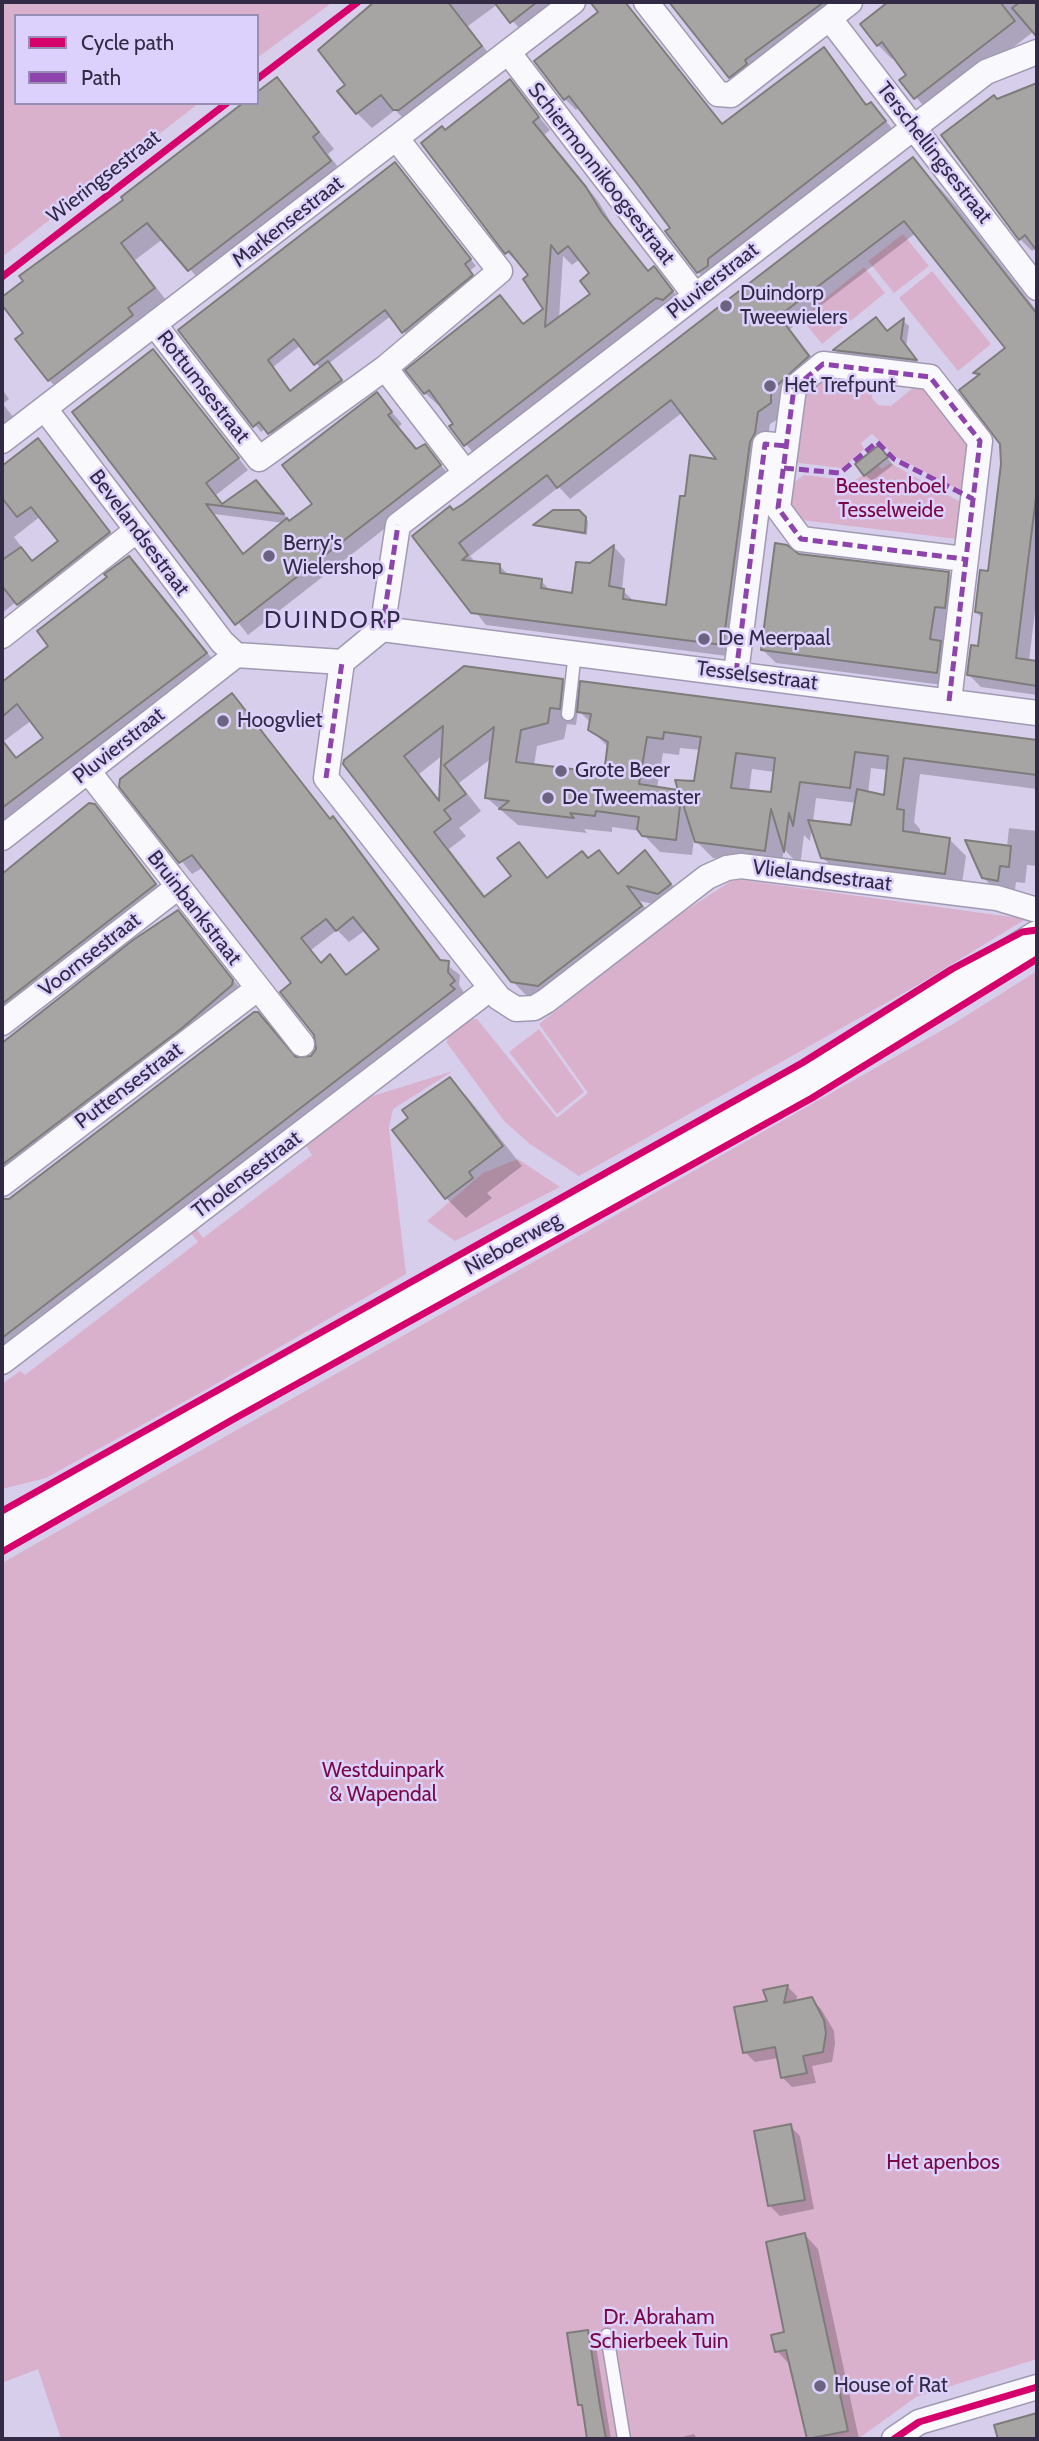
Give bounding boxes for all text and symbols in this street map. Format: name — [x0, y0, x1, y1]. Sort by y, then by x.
legend — [14, 14, 259, 105]
text: Cycle path — [81, 30, 174, 55]
text: Path — [81, 65, 121, 90]
street label: Terschellingsestraat — [871, 77, 997, 229]
street label: Schiermonnikoogsestraat — [522, 78, 680, 270]
street label: Wieringsestraat — [42, 125, 166, 229]
street label: Markensestraat — [228, 171, 348, 273]
street label: Pluvierstraat — [662, 237, 764, 325]
place label: Duindorp Tweewielers — [740, 281, 848, 331]
marker: Duindorp Tweewielers — [718, 298, 734, 314]
street label: Rottumsestraat — [151, 326, 255, 448]
place label: Het Trefpunt — [784, 373, 896, 399]
marker: Het Trefpunt — [762, 378, 778, 394]
street label: Bevelandsestraat — [83, 465, 195, 601]
park label: Beestenboel Tesselweide — [835, 474, 947, 524]
place label: Berry's Wielershop — [283, 531, 384, 581]
marker: Berry's Wielershop — [261, 548, 277, 564]
district label: DUINDORP — [265, 607, 401, 635]
place label: De Meerpaal — [718, 626, 830, 652]
marker: De Meerpaal — [696, 631, 712, 647]
street label: Tesselsestraat — [695, 656, 819, 696]
street label: Pluvierstraat — [68, 702, 170, 790]
place label: Hoogvliet — [237, 708, 323, 734]
marker: Hoogvliet — [215, 713, 231, 729]
place label: Grote Beer — [575, 758, 670, 784]
marker: Grote Beer — [553, 763, 569, 779]
place label: De Tweemaster — [562, 785, 700, 811]
marker: De Tweemaster — [540, 790, 556, 806]
street label: Bruinbankstraat — [141, 846, 247, 970]
street label: Vlielandsestraat — [751, 855, 893, 897]
street label: Voornsestraat — [34, 908, 146, 1002]
street label: Puttensestraat — [70, 1037, 188, 1135]
street label: Tholensestraat — [187, 1126, 307, 1224]
street label: Nieboerweg — [460, 1207, 566, 1281]
park label: Westduinpark & Wapendal — [322, 1758, 444, 1808]
park label: Het apenbos — [886, 2150, 1000, 2176]
park label: Dr. Abraham Schierbeek Tuin — [590, 2305, 728, 2355]
place label: House of Rat — [834, 2373, 948, 2399]
marker: House of Rat — [812, 2378, 828, 2394]

